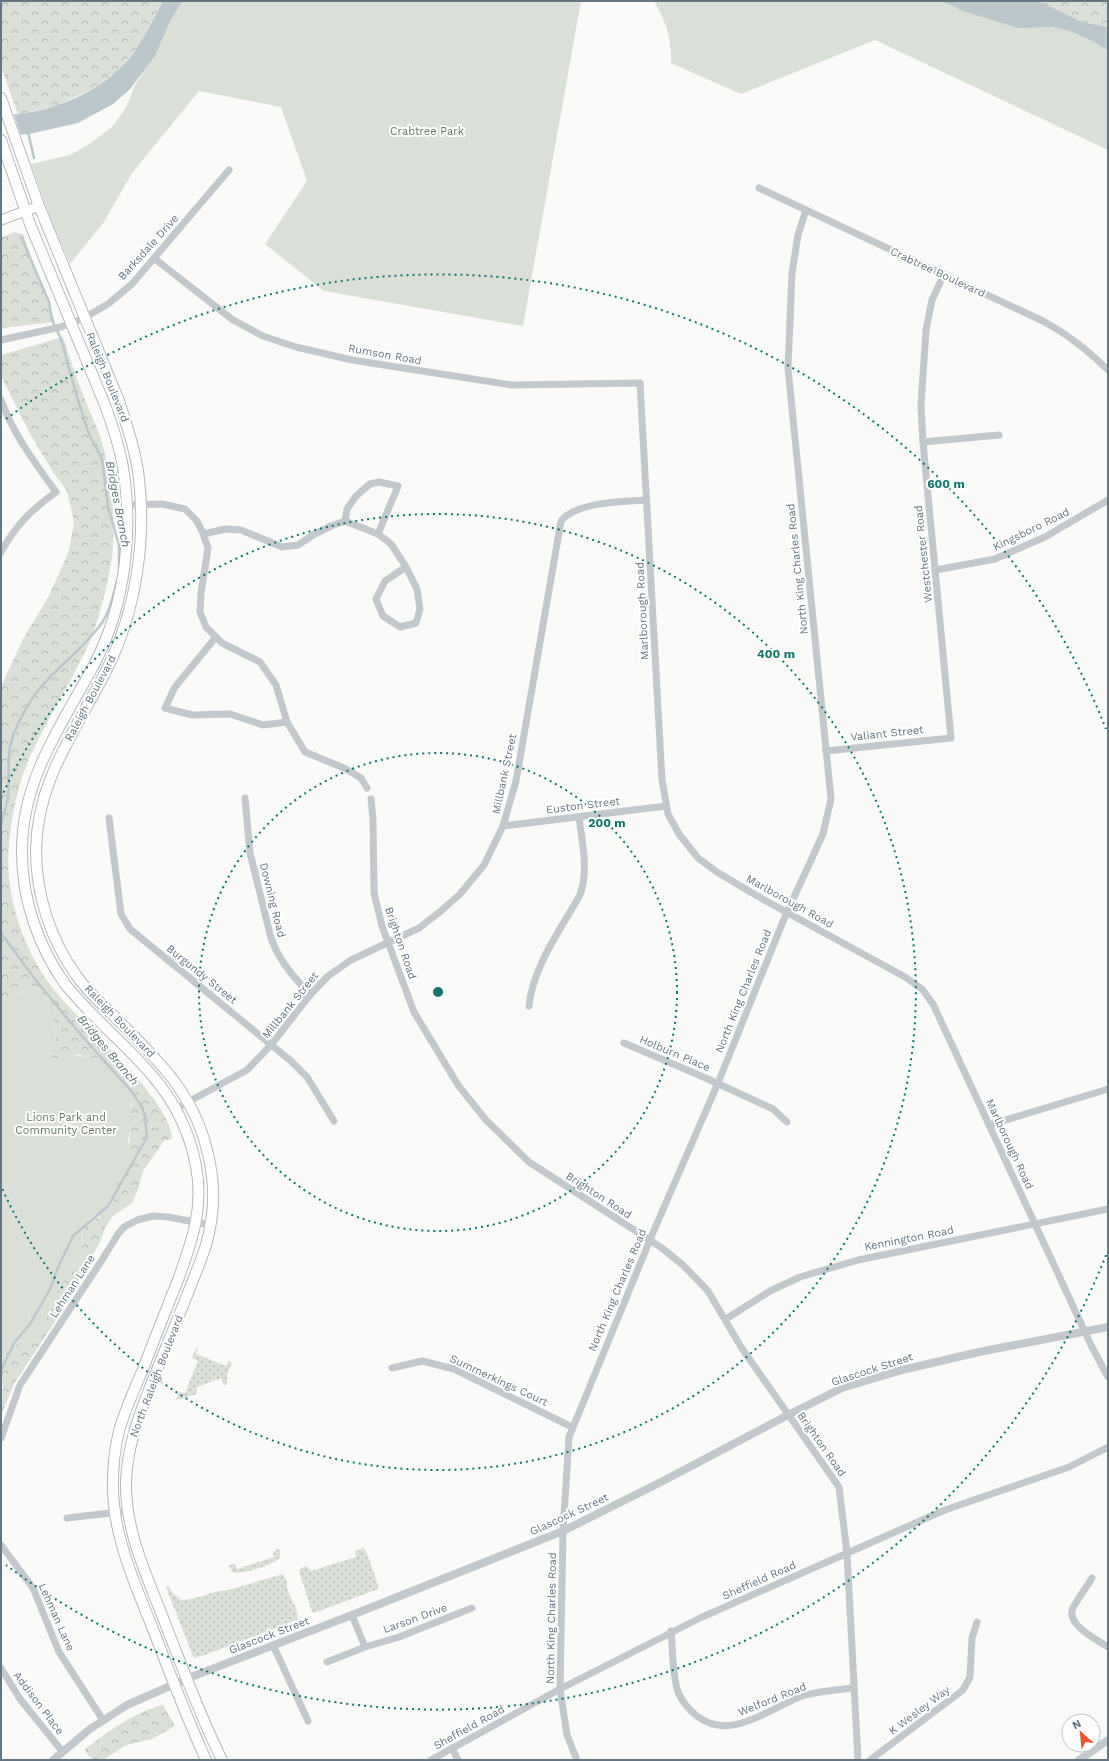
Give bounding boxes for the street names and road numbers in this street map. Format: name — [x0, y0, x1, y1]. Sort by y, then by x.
street label: Barksdale Drive — [116, 212, 181, 283]
street label: Crabtree Boulevard — [888, 245, 987, 300]
street label: Raleigh Boulevard — [84, 330, 131, 424]
street label: Rumson Road — [347, 342, 423, 367]
street label: North King Charles Road — [784, 503, 811, 635]
street label: Westchester Road — [912, 505, 935, 603]
street label: Kingsboro Road — [991, 505, 1072, 554]
street label: Marlborough Road — [633, 562, 652, 660]
street label: Raleigh Boulevard — [62, 653, 119, 744]
street label: Valiant Street — [850, 723, 925, 744]
street label: Millbank Street — [490, 732, 519, 815]
street label: Euston Street — [545, 794, 621, 816]
street label: Downing Road — [257, 861, 288, 939]
street label: Marlborough Road — [744, 872, 836, 931]
street label: Brighton Road — [382, 905, 419, 981]
street label: North King Charles Road — [713, 928, 774, 1055]
street label: Burgundy Street — [164, 942, 240, 1007]
street label: Millbank Street — [260, 969, 321, 1041]
street label: Raleigh Boulevard — [82, 982, 158, 1060]
street label: Holburn Place — [638, 1033, 712, 1074]
street label: Marlborough Road — [983, 1097, 1036, 1191]
street label: Brighton Road — [563, 1169, 634, 1222]
street label: Kennington Road — [863, 1223, 955, 1254]
street label: North King Charles Road — [586, 1227, 649, 1353]
street label: Lehman Lane — [47, 1252, 98, 1320]
street label: North Raleigh Boulevard — [127, 1313, 186, 1439]
street label: Glascock Street — [830, 1350, 915, 1389]
street label: Summerkings Court — [448, 1352, 550, 1409]
street label: Brighton Road — [795, 1410, 849, 1479]
street label: Glascock Street — [528, 1490, 611, 1538]
street label: North King Charles Road — [544, 1552, 559, 1684]
street label: Sheffield Road — [721, 1558, 798, 1602]
street label: Lehman Lane — [36, 1581, 77, 1653]
street label: Larson Drive — [381, 1601, 449, 1636]
street label: Glascock Street — [227, 1614, 312, 1657]
street label: Addison Place — [11, 1669, 67, 1737]
street label: Welford Road — [736, 1680, 808, 1719]
street label: K Wesley Way — [886, 1683, 953, 1738]
street label: Sheffield Road — [432, 1703, 507, 1752]

